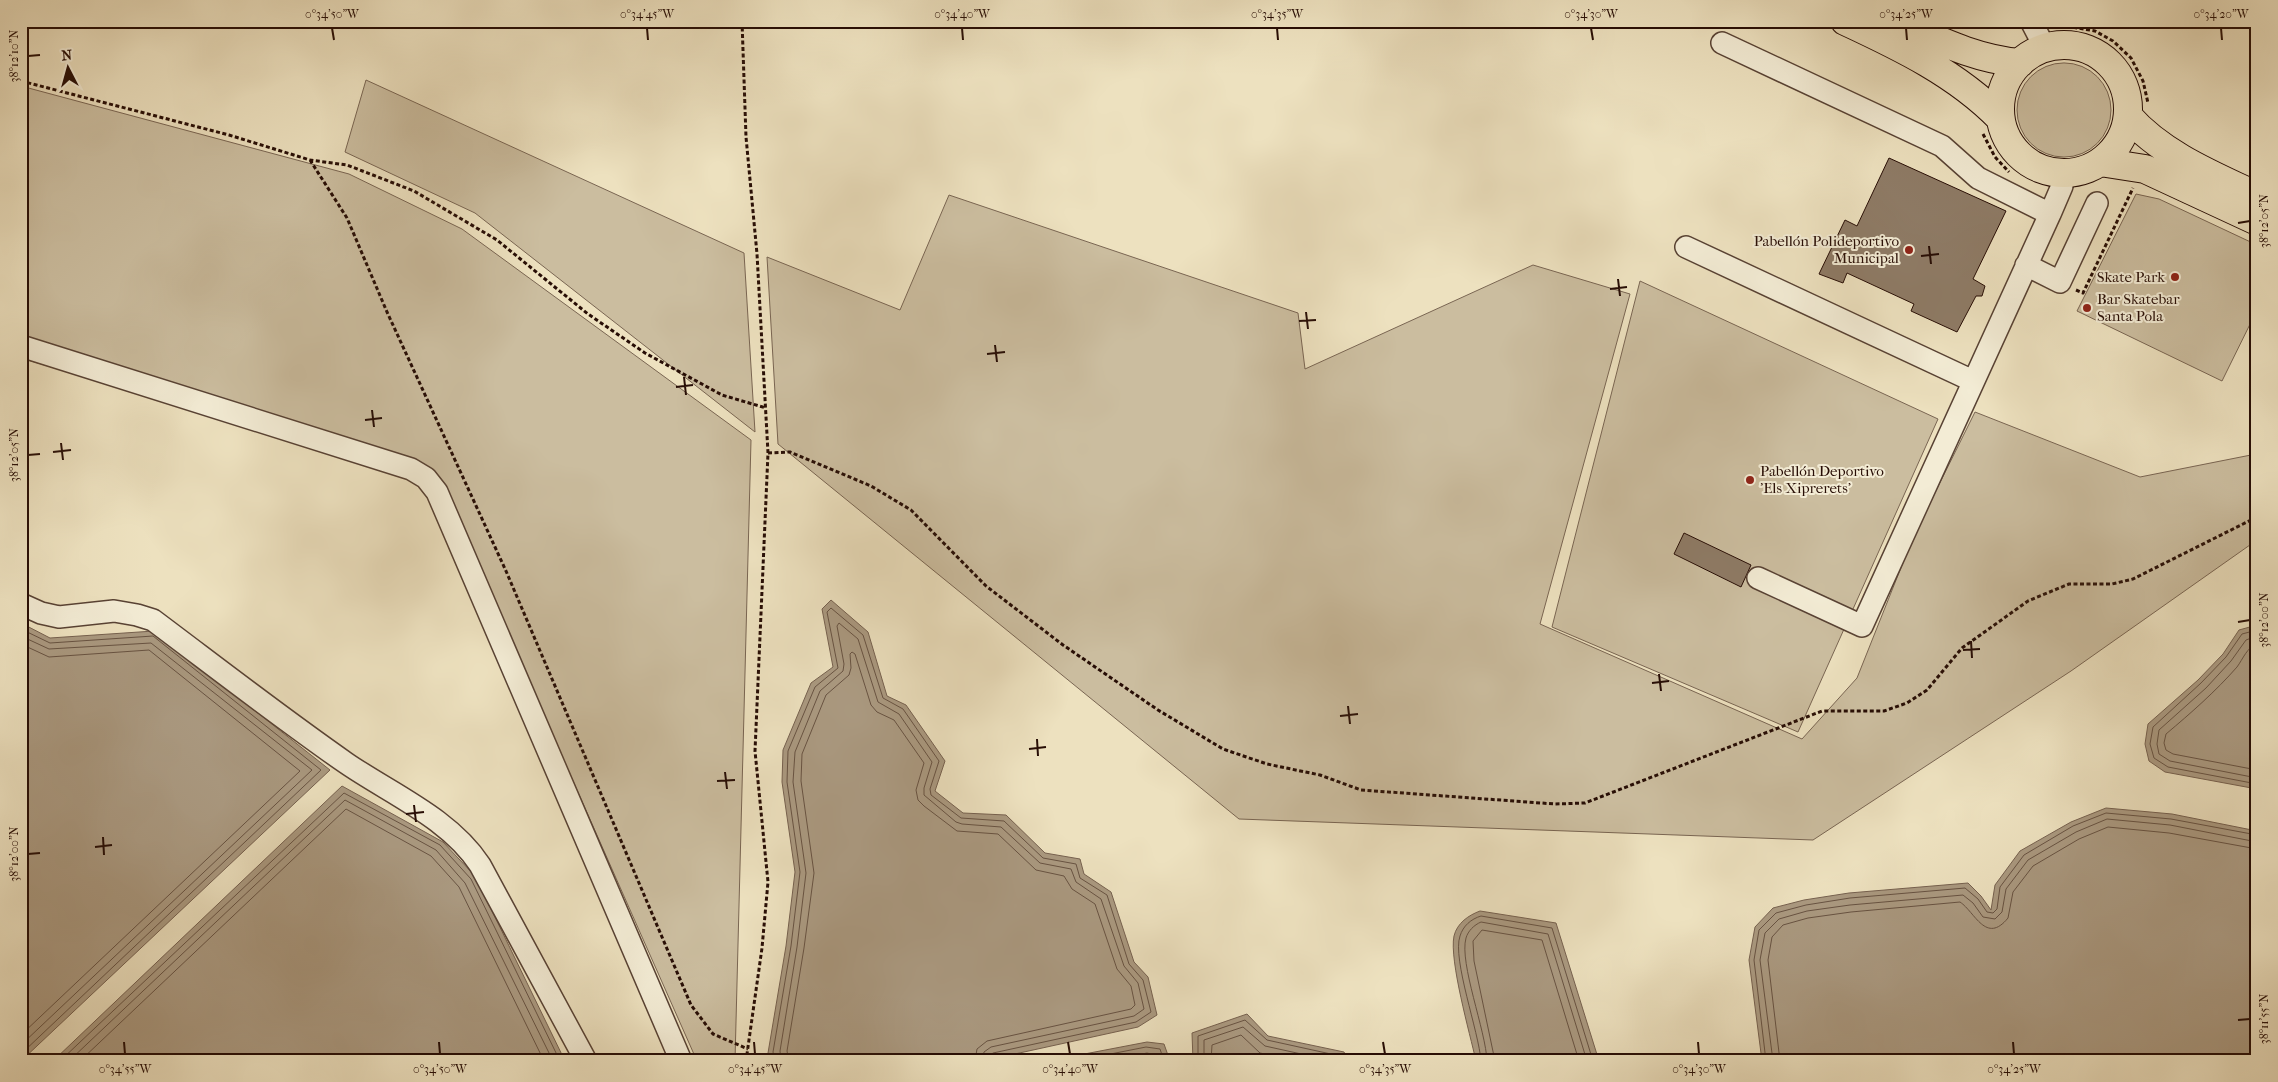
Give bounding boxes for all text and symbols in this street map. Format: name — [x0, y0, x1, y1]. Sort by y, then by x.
text: 0°34'50"W — [305, 7, 360, 21]
text: 0°34'45"W — [620, 7, 675, 21]
text: 0°34'40"W — [934, 7, 991, 21]
text: 0°34'35"W — [1251, 7, 1304, 21]
text: 0°34'30"W — [1564, 7, 1619, 21]
text: 0°34'25"W — [1879, 7, 1934, 21]
text: 0°34'20"W — [2194, 7, 2250, 21]
text: 38°12'10"N — [7, 30, 21, 82]
north arrow — [42, 42, 92, 92]
text: N — [61, 47, 73, 65]
text: 38°12'05"N — [2257, 194, 2271, 248]
place label: Pabellón Polideportivo Municipal — [1754, 232, 1899, 267]
marker: Pabellón Polideportivo Municipal — [1903, 244, 1915, 256]
place label: Skate Park — [2097, 268, 2165, 286]
marker: Skate Park — [2169, 271, 2181, 283]
place label: Bar Skatebar Santa Pola — [2097, 290, 2180, 325]
marker: Bar Skatebar Santa Pola — [2081, 302, 2093, 314]
text: 38°12'05"N — [7, 428, 21, 482]
place label: Pabellón Deportivo 'Els Xiprerets' — [1760, 462, 1884, 497]
marker: Pabellón Deportivo 'Els Xiprerets' — [1744, 474, 1756, 486]
text: 38°12'00"N — [2257, 592, 2271, 648]
text: 38°12'00"N — [7, 826, 21, 882]
text: 38°11'55"N — [2257, 994, 2271, 1044]
text: 0°34'55"W — [99, 1062, 152, 1076]
text: 0°34'50"W — [413, 1062, 468, 1076]
text: 0°34'45"W — [728, 1062, 783, 1076]
text: 0°34'40"W — [1042, 1062, 1099, 1076]
text: 0°34'35"W — [1359, 1062, 1412, 1076]
text: 0°34'30"W — [1672, 1062, 1727, 1076]
text: 0°34'25"W — [1987, 1062, 2042, 1076]

